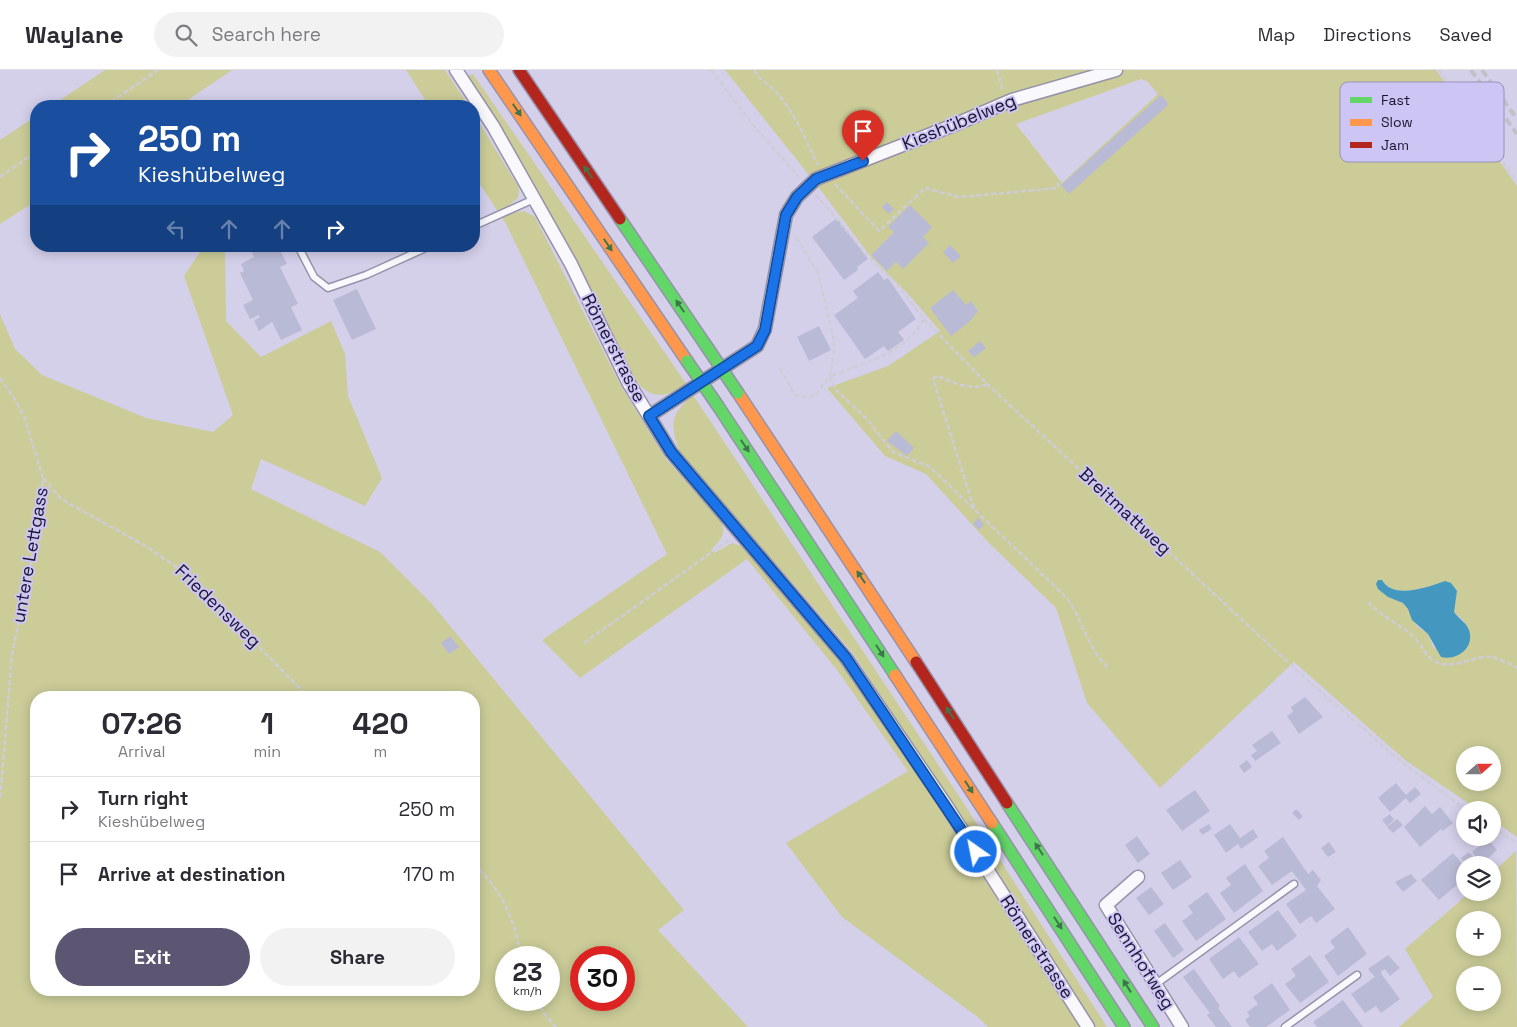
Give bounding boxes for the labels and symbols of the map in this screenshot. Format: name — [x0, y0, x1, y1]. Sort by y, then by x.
legend — [1340, 82, 1504, 162]
street label: Kieshübelweg — [899, 88, 1019, 155]
text: Fast — [1381, 91, 1410, 109]
one-way arrow — [512, 104, 521, 117]
pin — [842, 110, 884, 161]
text: Slow — [1381, 113, 1413, 131]
text: Jam — [1381, 136, 1409, 154]
one-way arrow — [583, 165, 593, 179]
one-way arrow — [603, 238, 613, 252]
street label: Römerstrasse — [577, 289, 652, 406]
one-way arrow — [675, 299, 685, 313]
one-way arrow — [740, 440, 749, 453]
street label: Breitmattweg — [1074, 462, 1176, 559]
street label: untere Lettgass — [6, 485, 53, 625]
street label: Friedensweg — [171, 559, 266, 652]
one-way arrow — [856, 570, 866, 584]
one-way arrow — [875, 644, 885, 658]
one-way arrow — [946, 706, 955, 719]
north arrow — [1456, 746, 1501, 791]
one-way arrow — [964, 780, 974, 794]
position arrow — [949, 825, 1001, 877]
one-way arrow — [1034, 842, 1044, 856]
street label: Römerstrasse — [995, 890, 1080, 1003]
street label: Sennhofweg — [1103, 908, 1180, 1013]
one-way arrow — [1053, 917, 1062, 930]
speed limit sign: 30 — [570, 946, 635, 1011]
one-way arrow — [1122, 979, 1131, 992]

